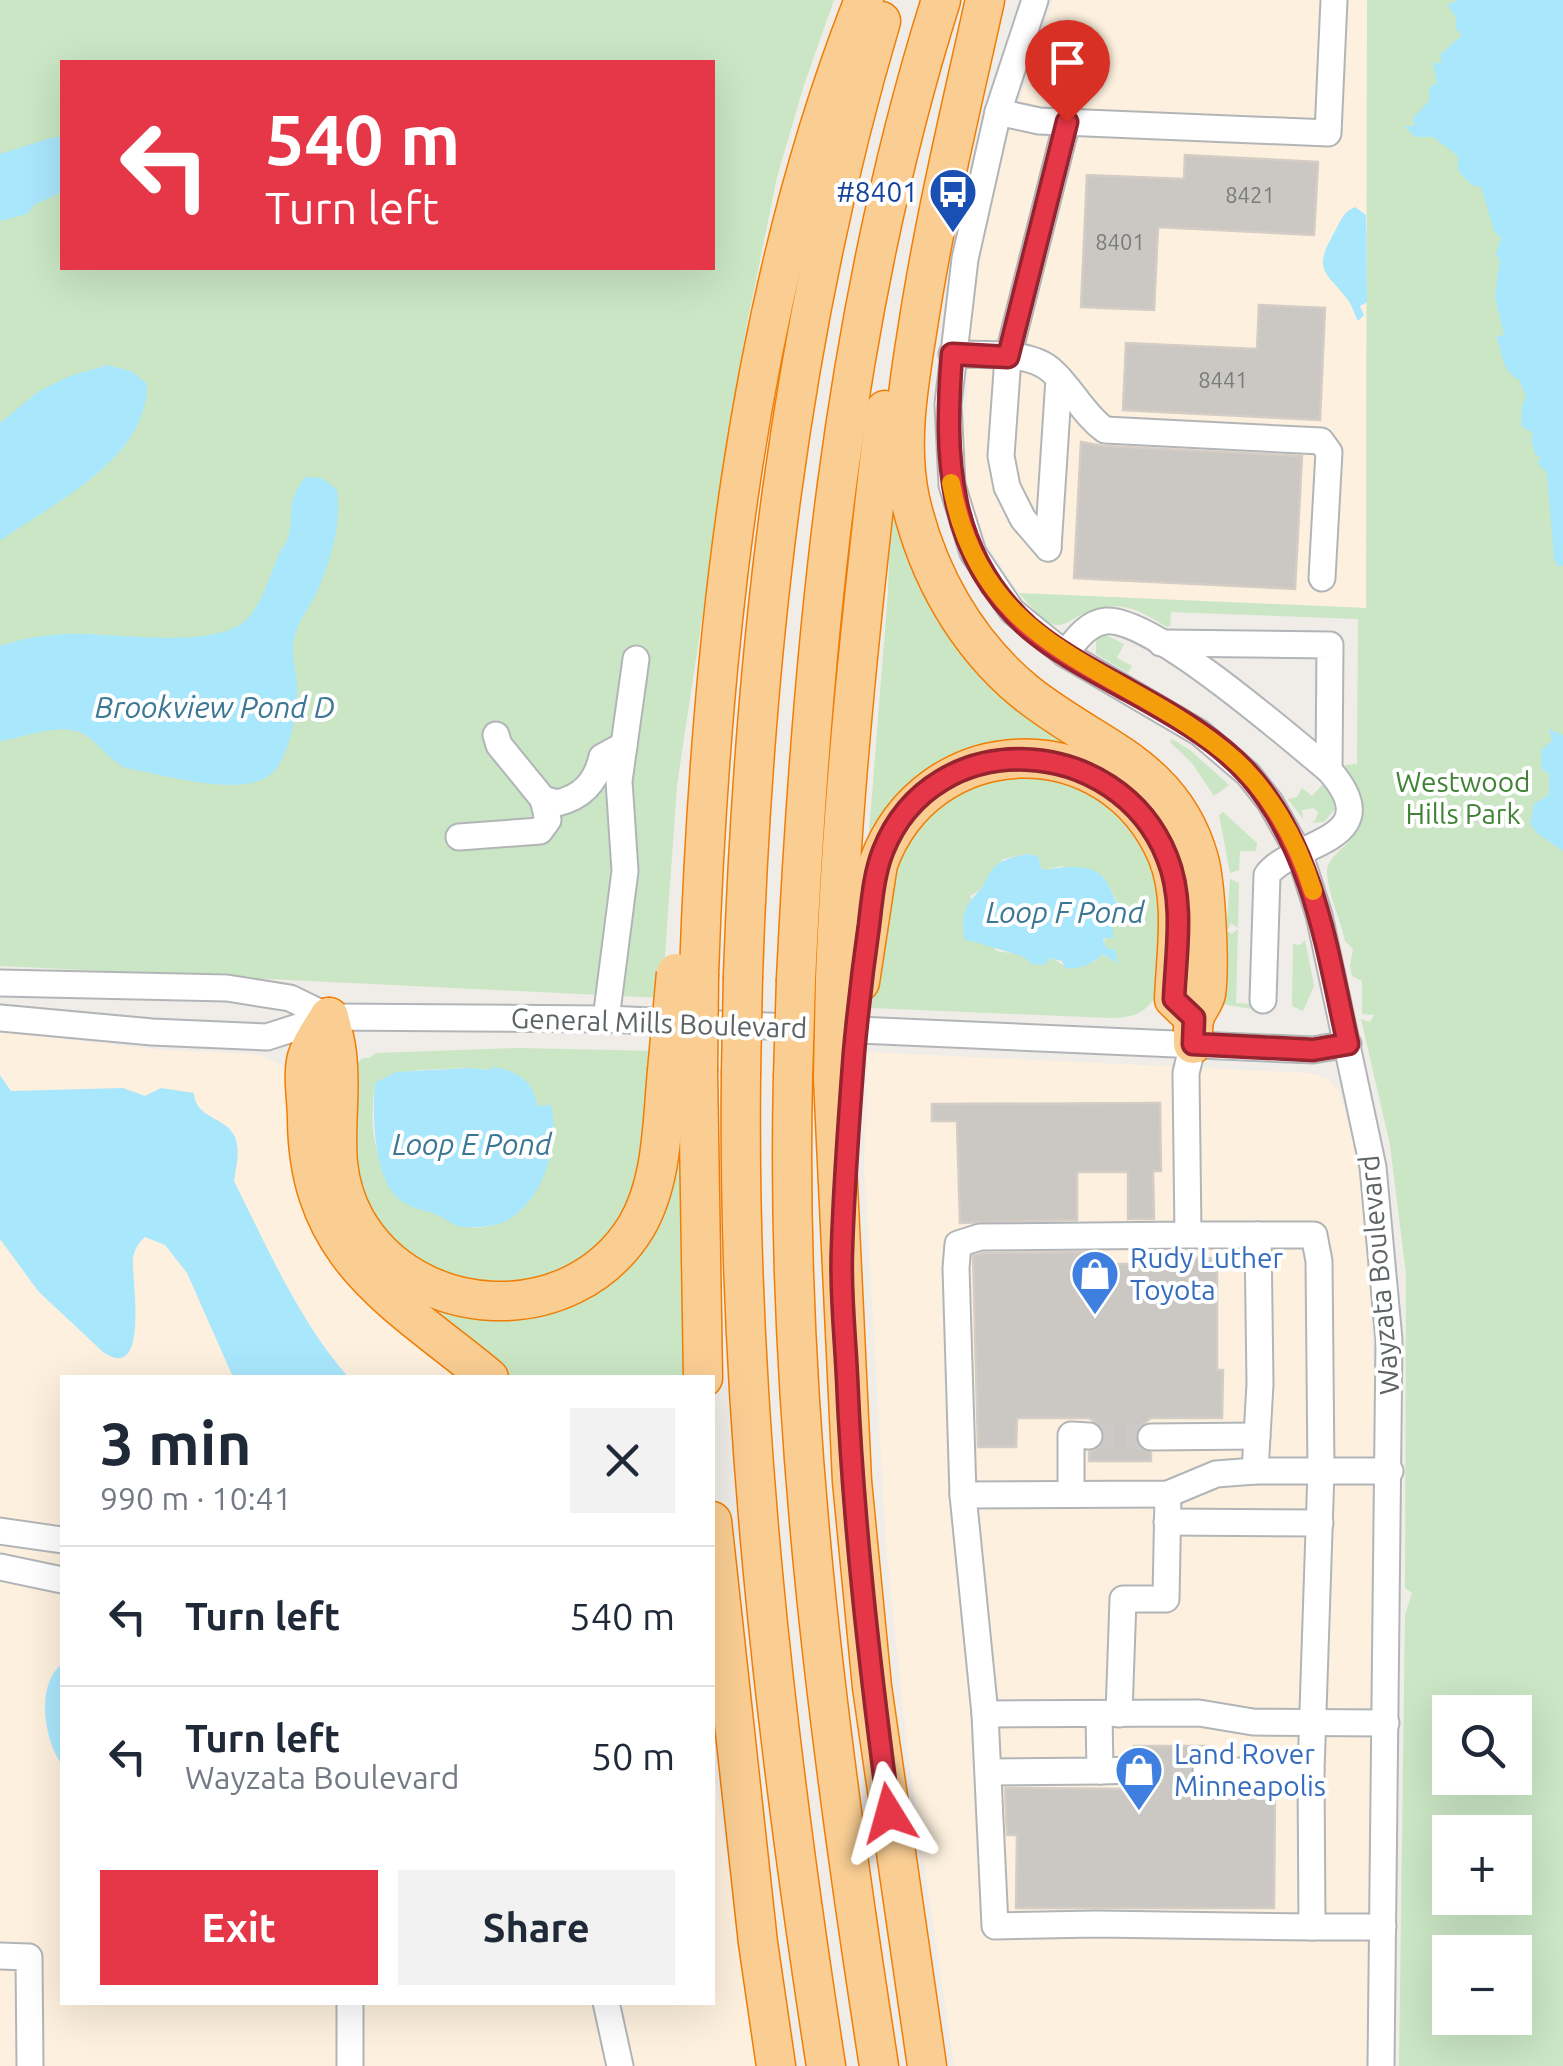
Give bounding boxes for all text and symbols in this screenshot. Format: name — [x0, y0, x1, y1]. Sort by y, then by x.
pin — [1025, 20, 1110, 123]
icon: arrive — [1040, 35, 1095, 90]
icon: left — [100, 100, 230, 230]
text: 540 m — [265, 100, 460, 178]
bus stop icon: #8401 — [927, 166, 979, 234]
place label: #8401 — [836, 176, 918, 207]
text: Turn left — [265, 182, 439, 233]
house number: 8421 — [1225, 182, 1275, 207]
house number: 8401 — [1095, 229, 1145, 254]
house number: 8441 — [1198, 367, 1248, 392]
water label: Brookview Pond D — [95, 690, 335, 724]
park label: Westwood Hills Park — [1396, 766, 1530, 829]
water label: Loop F Pond — [986, 895, 1146, 929]
street label: General Mills Boulevard — [510, 1002, 808, 1043]
water label: Loop E Pond — [392, 1127, 553, 1161]
street label: Wayzata Boulevard — [1353, 1154, 1404, 1396]
place label: Rudy Luther Toyota — [1130, 1242, 1283, 1305]
shop icon: Rudy Luther Toyota — [1069, 1248, 1121, 1316]
button: close — [570, 1408, 675, 1513]
text: 3 min — [100, 1409, 252, 1476]
text: 990 m · 10:41 — [100, 1480, 292, 1516]
icon: left — [100, 1589, 155, 1644]
text: Turn left — [185, 1595, 340, 1637]
text: 540 m — [569, 1595, 675, 1637]
map controls — [1432, 1695, 1532, 2035]
button: search — [1432, 1695, 1532, 1795]
text: Turn left — [185, 1717, 340, 1759]
icon: left — [100, 1729, 155, 1784]
text: 50 m — [591, 1735, 675, 1777]
place label: Land Rover Minneapolis — [1174, 1738, 1326, 1801]
shop icon: Land Rover Minneapolis — [1113, 1744, 1165, 1812]
text: Wayzata Boulevard — [185, 1759, 459, 1795]
position arrow — [837, 1761, 941, 1865]
button: + — [1432, 1815, 1532, 1915]
button: Exit — [100, 1870, 378, 1985]
button: Share — [398, 1870, 675, 1985]
button: − — [1432, 1935, 1532, 2035]

